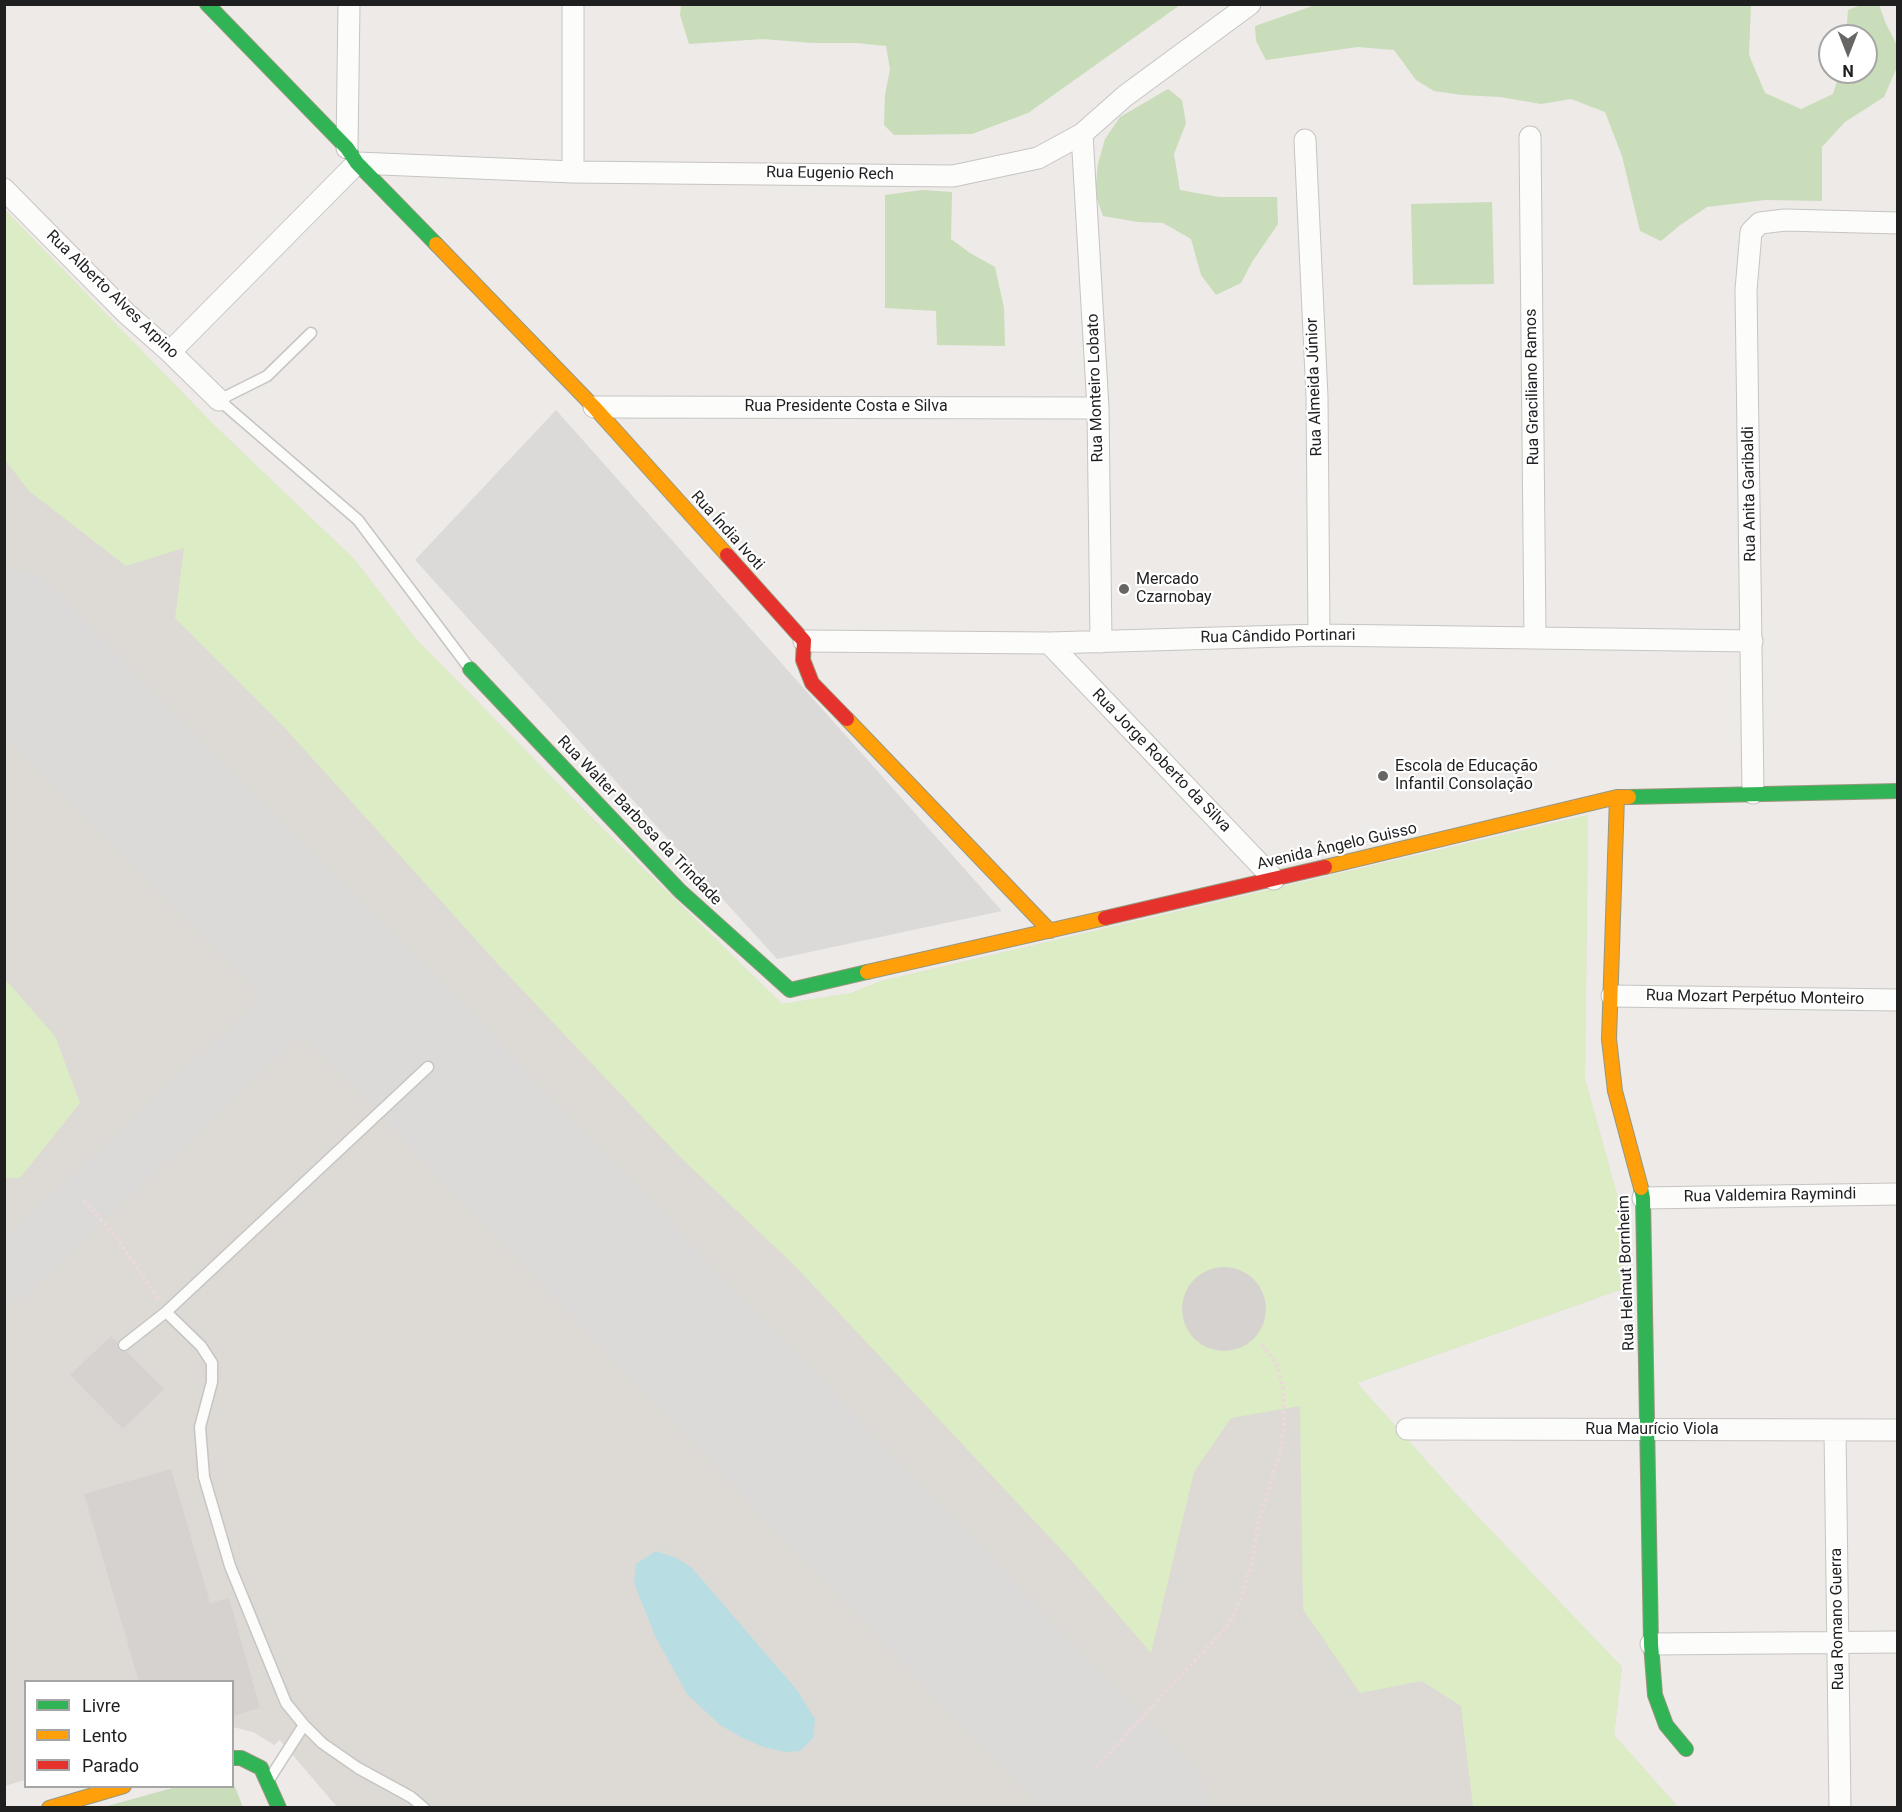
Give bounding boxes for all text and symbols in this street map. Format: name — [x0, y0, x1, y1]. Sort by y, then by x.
north arrow — [1818, 24, 1878, 84]
text: N — [1842, 61, 1854, 80]
street label: Rua Eugenio Rech — [766, 163, 894, 185]
street label: Rua Alberto Alves Arpino — [42, 227, 182, 363]
street label: Rua Graciliano Ramos — [1522, 308, 1544, 466]
street label: Rua Monteiro Lobato — [1084, 313, 1108, 463]
street label: Rua Almeida Júnior — [1303, 317, 1327, 457]
street label: Rua Presidente Costa e Silva — [744, 397, 948, 417]
street label: Rua Anita Garibaldi — [1739, 426, 1761, 562]
street label: Rua Índia Ivoti — [686, 487, 768, 575]
place label: Mercado Czarnobay — [1136, 570, 1212, 608]
marker: Mercado Czarnobay — [1117, 582, 1131, 596]
street label: Rua Cândido Portinari — [1200, 626, 1356, 648]
street label: Rua Jorge Roberto da Silva — [1087, 685, 1235, 837]
street label: Rua Walter Barbosa da Trindade — [553, 732, 725, 910]
place label: Escola de Educação Infantil Consolação — [1395, 757, 1538, 795]
marker: Escola de Educação Infantil Consolação — [1376, 769, 1390, 783]
street label: Avenida Ângelo Guisso — [1255, 819, 1419, 875]
street label: Rua Mozart Perpétuo Monteiro — [1646, 986, 1864, 1010]
street label: Rua Valdemira Raymindi — [1684, 1185, 1856, 1207]
street label: Rua Helmut Bornheim — [1615, 1195, 1639, 1351]
street label: Rua Maurício Viola — [1585, 1420, 1719, 1440]
street label: Rua Romano Guerra — [1827, 1548, 1849, 1690]
legend — [24, 1680, 234, 1788]
text: Livre — [82, 1695, 120, 1716]
text: Lento — [82, 1725, 127, 1746]
text: Parado — [82, 1755, 139, 1776]

